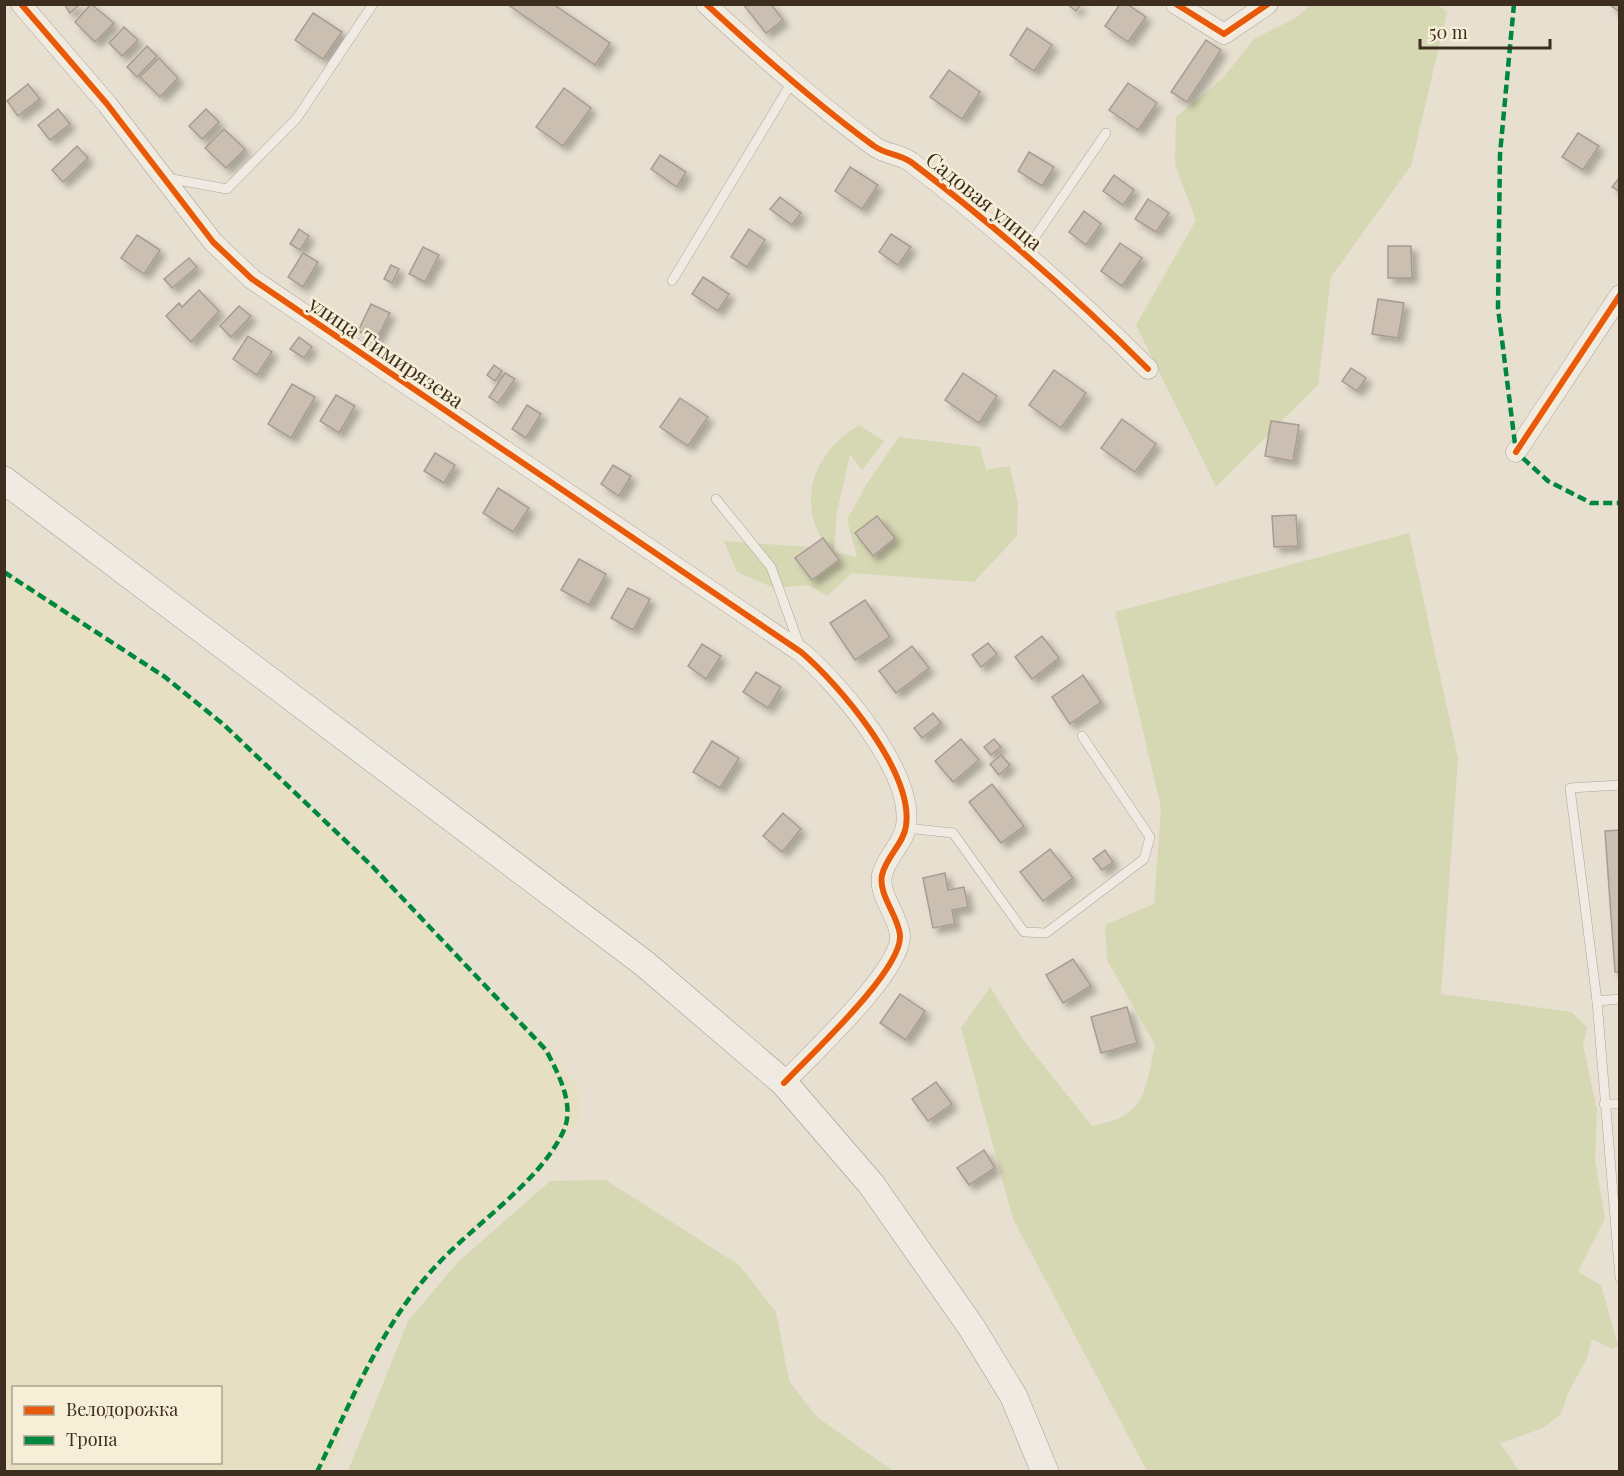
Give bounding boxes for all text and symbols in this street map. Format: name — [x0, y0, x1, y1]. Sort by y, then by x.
scale bar — [1420, 12, 1550, 50]
text: 50 m — [1429, 20, 1468, 44]
street label: Садовая улица — [921, 144, 1050, 256]
street label: улица Тимирязева — [303, 288, 471, 414]
legend — [12, 1386, 222, 1464]
text: Велодорожка — [66, 1397, 178, 1421]
text: Тропа — [66, 1427, 117, 1451]

